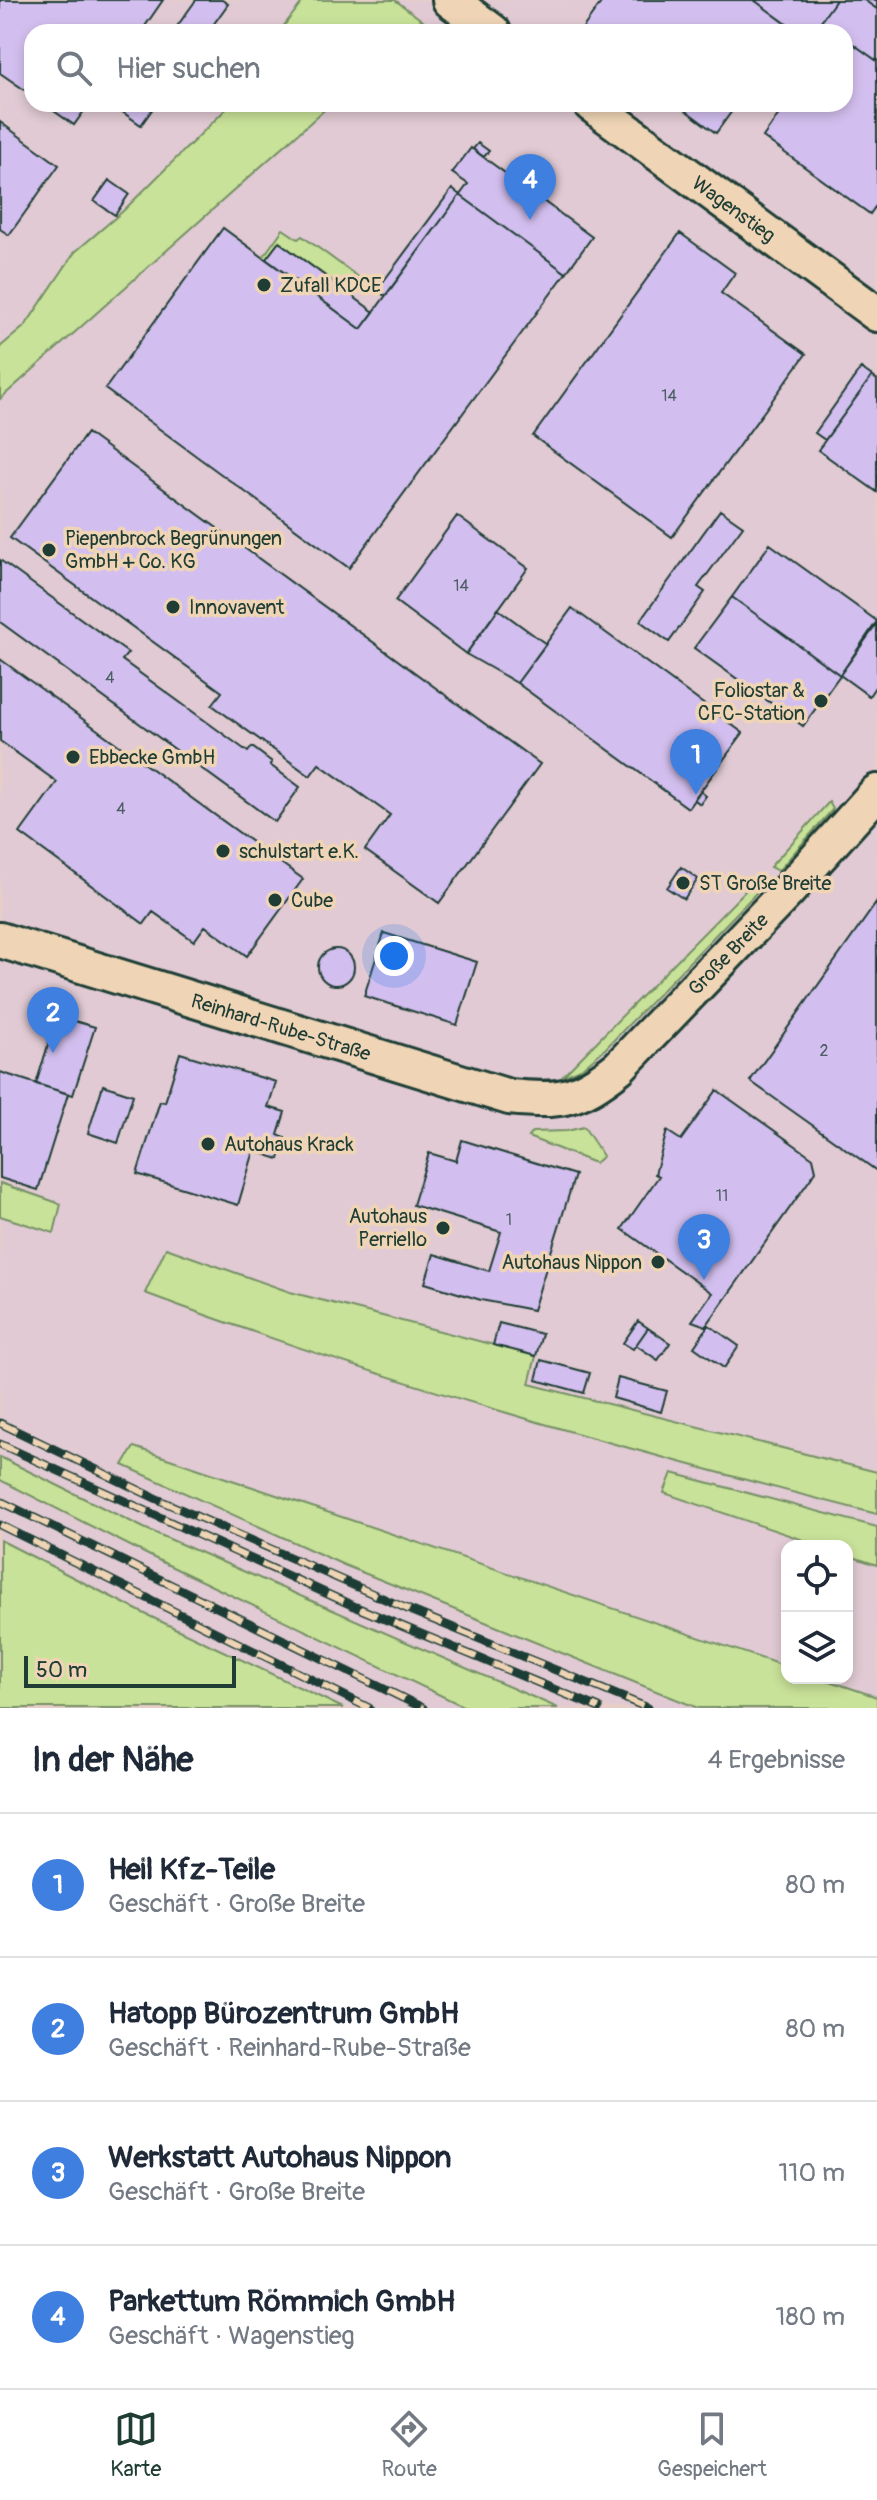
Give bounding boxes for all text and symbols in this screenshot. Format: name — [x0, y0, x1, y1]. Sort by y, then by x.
search box — [24, 24, 853, 112]
icon: search — [52, 46, 96, 90]
text: Hier suchen — [116, 50, 261, 87]
pin: 4 — [504, 154, 556, 220]
street label: Wagenstieg — [687, 171, 780, 248]
place label: Zufall KDCE — [280, 273, 382, 298]
marker: Zufall KDCE — [255, 276, 273, 294]
house number: 14 — [661, 386, 677, 406]
place label: Piepenbrock Begrünungen GmbH + Co. KG — [65, 526, 282, 574]
marker: Piepenbrock Begrünungen GmbH + Co. KG — [40, 541, 58, 559]
house number: 14 — [453, 576, 469, 596]
place label: Innovavent — [189, 595, 285, 620]
marker: Innovavent — [164, 598, 182, 616]
house number: 4 — [105, 668, 115, 688]
place label: Foliostar & CFC-Station — [698, 678, 805, 726]
marker: Foliostar & CFC-Station — [812, 692, 830, 710]
pin: 1 — [670, 729, 722, 795]
place label: Ebbecke GmbH — [89, 745, 215, 770]
marker: Ebbecke GmbH — [64, 748, 82, 766]
house number: 4 — [116, 799, 126, 819]
place label: schulstart e.K. — [239, 839, 359, 864]
marker: schulstart e.K. — [214, 842, 232, 860]
place label: ST Große Breite — [699, 871, 831, 896]
marker: ST Große Breite — [674, 874, 692, 892]
place label: Cube — [291, 888, 333, 913]
marker: Cube — [266, 891, 284, 909]
street label: Große Breite — [683, 908, 774, 1001]
your location — [374, 936, 414, 976]
pin: 2 — [27, 987, 79, 1053]
street label: Reinhard-Rube-Straße — [188, 988, 374, 1067]
house number: 2 — [820, 1041, 829, 1061]
place label: Autohaus Krack — [224, 1132, 354, 1157]
marker: Autohaus Krack — [199, 1135, 217, 1153]
house number: 11 — [716, 1186, 728, 1206]
place label: Autohaus Perriello — [349, 1204, 427, 1252]
house number: 1 — [506, 1210, 512, 1230]
pin: 3 — [678, 1214, 730, 1280]
marker: Autohaus Perriello — [434, 1219, 452, 1237]
place label: Autohaus Nippon — [502, 1250, 642, 1275]
marker: Autohaus Nippon — [649, 1253, 667, 1271]
map controls — [781, 1540, 853, 1684]
button: locate — [781, 1540, 853, 1612]
button: layers — [781, 1612, 853, 1684]
scale bar — [24, 1652, 236, 1688]
text: 50 m — [36, 1656, 87, 1684]
text: In der Nähe — [32, 1739, 193, 1782]
text: 4 Ergebnisse — [707, 1744, 845, 1776]
text: Heil Kfz-Teile — [108, 1851, 275, 1888]
text: 1 — [53, 1869, 63, 1901]
text: 80 m — [785, 1869, 845, 1901]
text: Geschäft · Große Breite — [108, 1888, 365, 1920]
text: Hatopp Bürozentrum GmbH — [108, 1995, 459, 2032]
text: 2 — [51, 2013, 65, 2045]
text: 80 m — [785, 2013, 845, 2045]
text: Geschäft · Reinhard-Rube-Straße — [108, 2032, 471, 2064]
text: Werkstatt Autohaus Nippon — [108, 2139, 452, 2176]
text: 3 — [51, 2157, 65, 2189]
text: 110 m — [778, 2157, 845, 2189]
text: Geschäft · Große Breite — [108, 2176, 365, 2208]
text: Parkettum Römmich GmbH — [108, 2283, 455, 2320]
text: 4 — [50, 2301, 66, 2333]
text: 180 m — [775, 2301, 845, 2333]
text: Geschäft · Wagenstieg — [108, 2320, 355, 2352]
tab: Karte — [110, 2407, 161, 2483]
tab: Route — [382, 2407, 437, 2483]
tab: Gespeichert — [657, 2407, 767, 2483]

